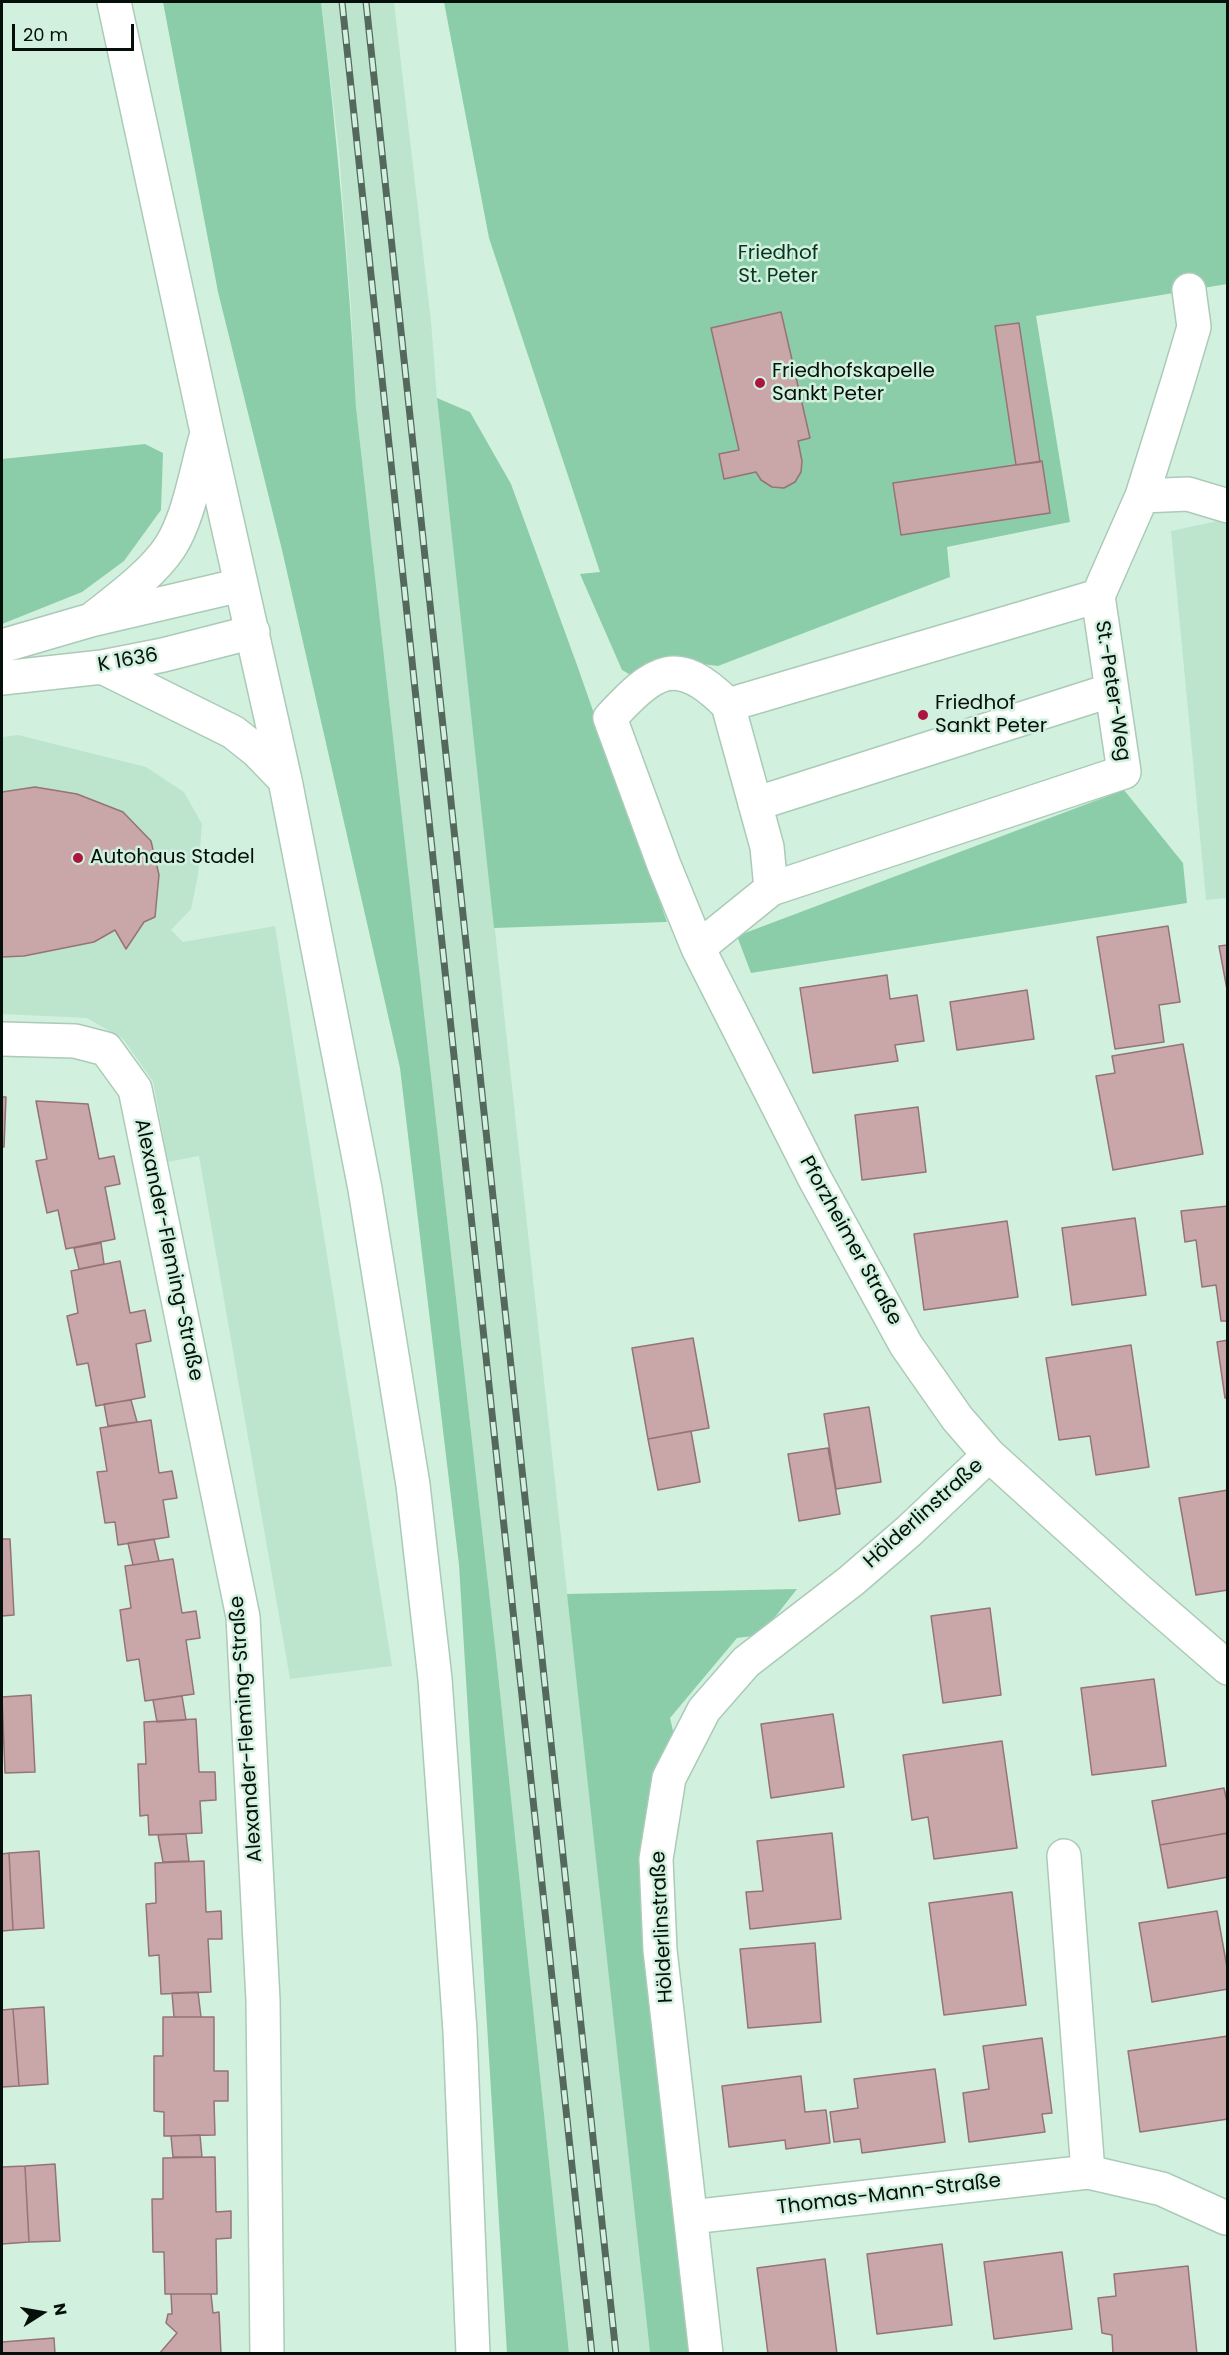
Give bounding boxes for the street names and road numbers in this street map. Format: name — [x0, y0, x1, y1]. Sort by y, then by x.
street label: St.-Peter-Weg — [1089, 619, 1135, 763]
street label: K 1636 — [96, 644, 160, 678]
street label: Alexander-Fleming-Straße — [128, 1117, 208, 1383]
street label: Pforzheimer Straße — [794, 1152, 906, 1330]
street label: Hölderlinstraße — [859, 1454, 989, 1574]
street label: Alexander-Fleming-Straße — [226, 1595, 268, 1863]
street label: Hölderlinstraße — [647, 1850, 679, 2004]
street label: Thomas-Mann-Straße — [776, 2169, 1002, 2221]

